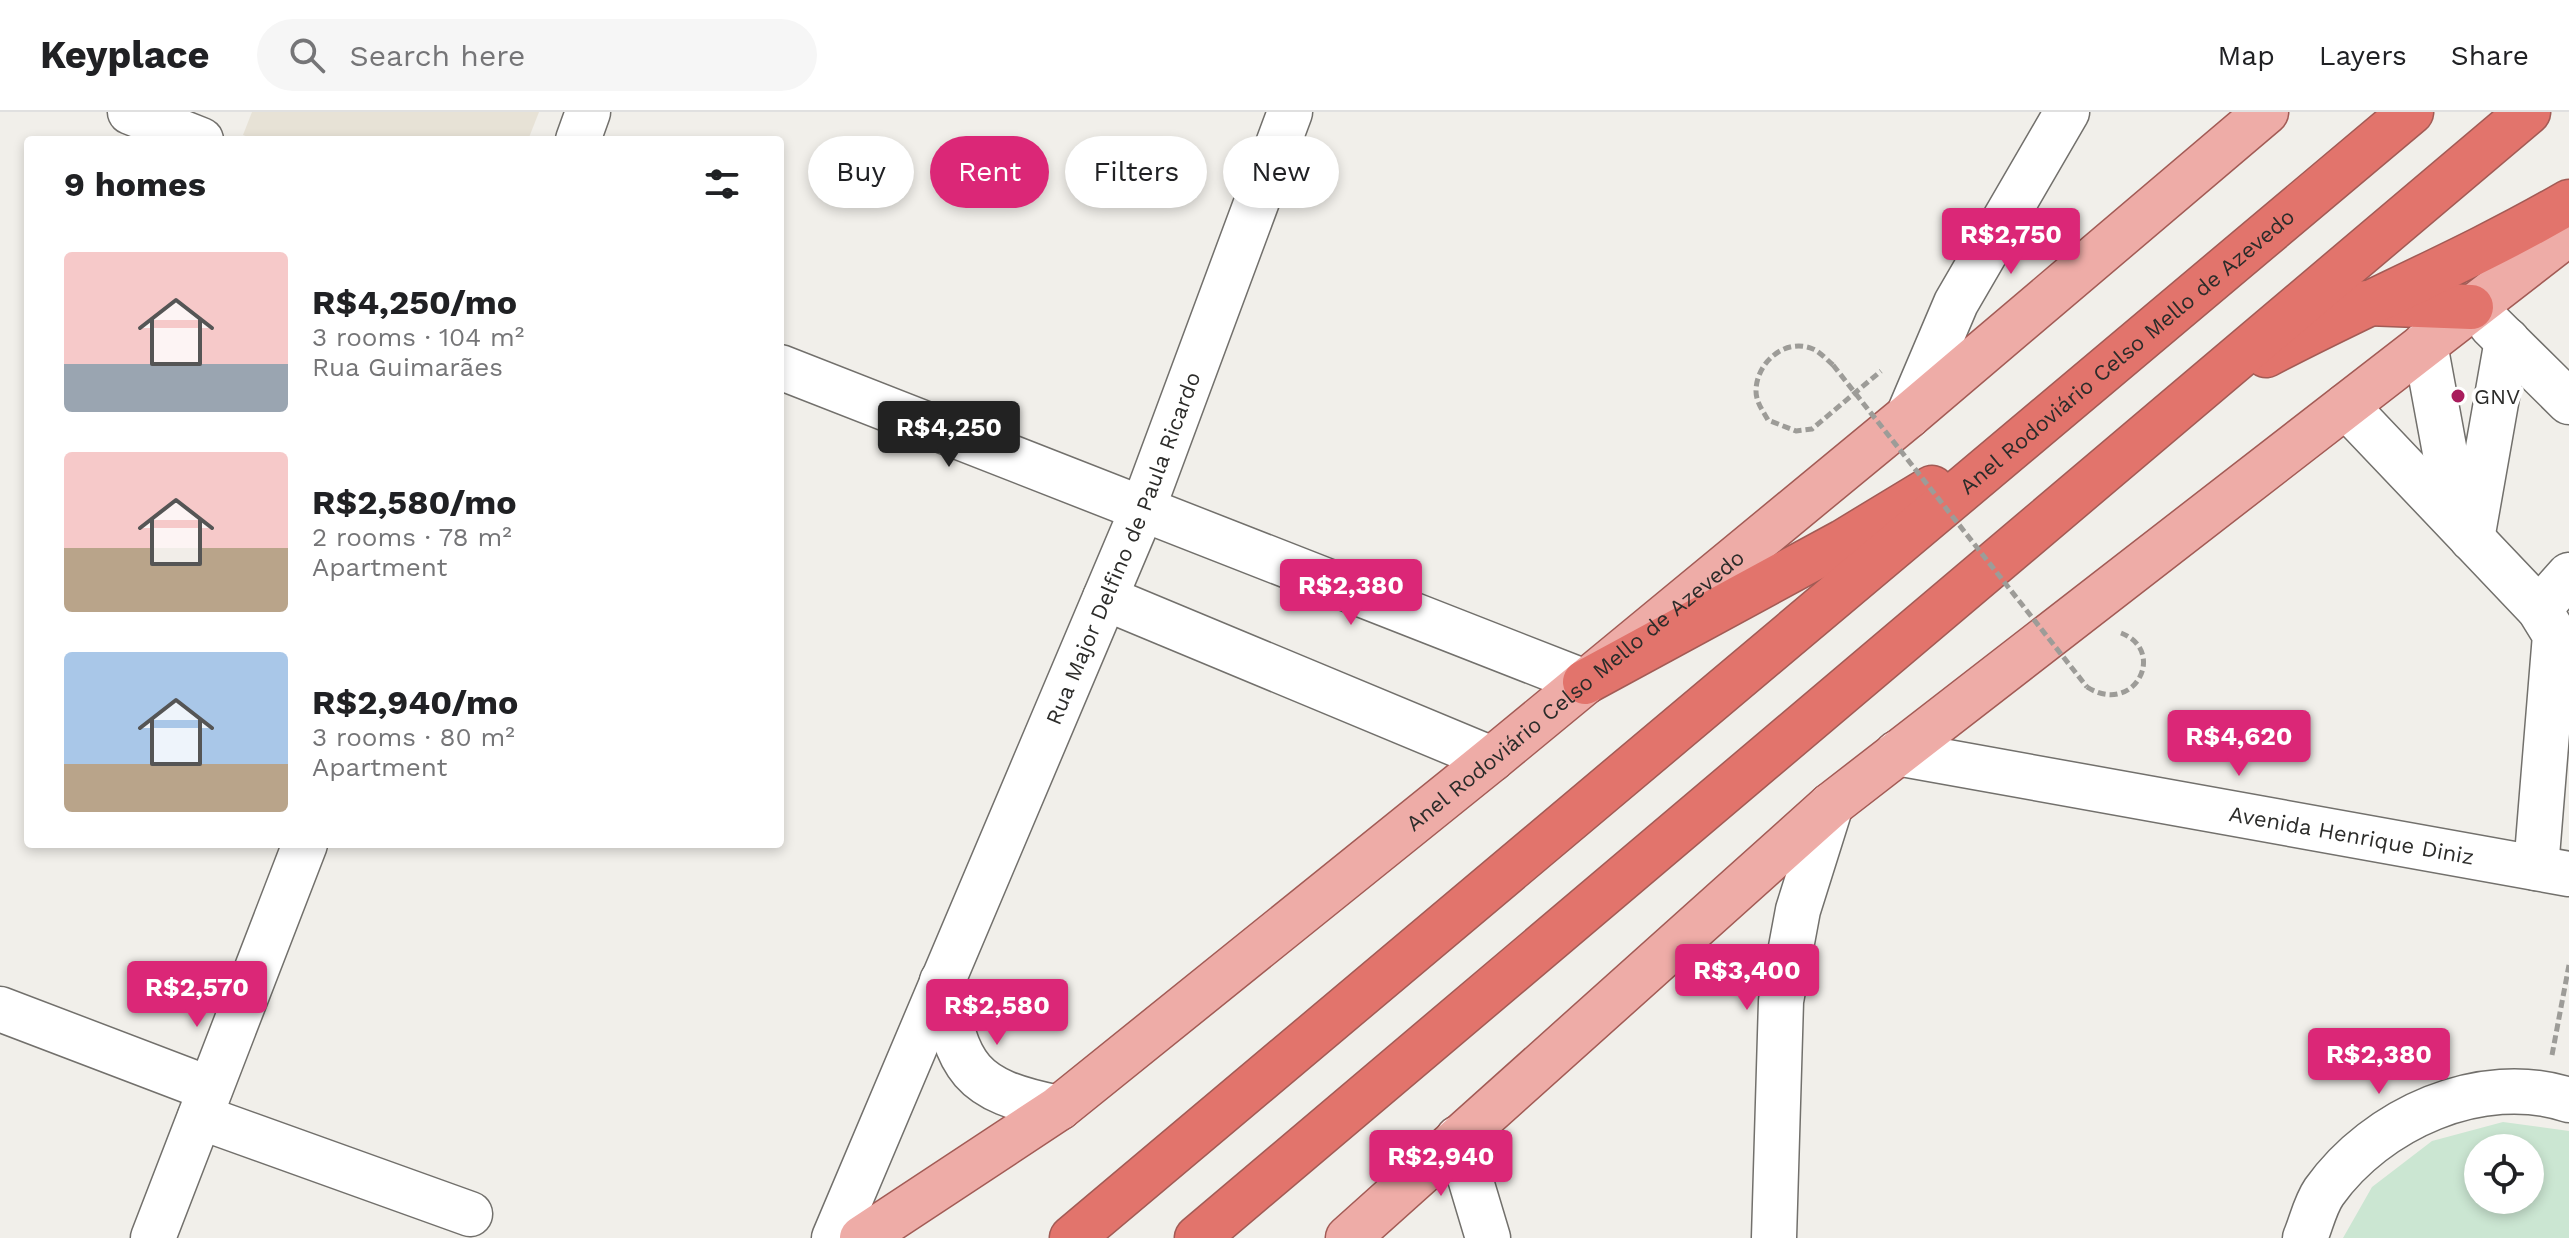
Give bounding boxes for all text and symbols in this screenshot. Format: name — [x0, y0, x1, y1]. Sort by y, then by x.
search box — [257, 19, 817, 91]
text: Keyplace — [40, 33, 209, 77]
icon: search — [285, 33, 329, 77]
text: Search here — [349, 38, 525, 73]
text: Map — [2218, 39, 2275, 72]
text: Layers — [2319, 39, 2407, 72]
text: Share — [2451, 39, 2529, 72]
chip: Buy — [808, 136, 914, 208]
chip: Rent — [930, 136, 1049, 208]
chip: Filters — [1065, 136, 1207, 208]
chip: New — [1223, 136, 1339, 208]
icon: filters — [700, 162, 744, 206]
text: 9 homes — [64, 164, 206, 204]
street label: Anel Rodoviário Celso Mello de Azevedo — [1955, 204, 2299, 499]
pin: R$2,750 — [1937, 208, 2085, 276]
text: R$2,750 — [1960, 219, 2062, 249]
text: R$4,250/mo — [312, 282, 517, 322]
icon: home — [128, 284, 224, 380]
text: 3 rooms · 104 m² — [312, 322, 524, 352]
text: Rua Guimarães — [312, 352, 503, 382]
street label: Rua Major Delfino de Paula Ricardo — [1041, 368, 1205, 728]
place label: GNV — [2474, 384, 2520, 409]
marker: GNV — [2449, 387, 2467, 405]
pin: R$4,250 — [875, 401, 1023, 469]
text: R$4,250 — [896, 412, 1002, 442]
text: R$2,580/mo — [312, 482, 517, 522]
icon: home — [128, 484, 224, 580]
text: 2 rooms · 78 m² — [312, 522, 512, 552]
street label: Anel Rodoviário Celso Mello de Azevedo — [1401, 545, 1749, 836]
text: Apartment — [312, 552, 448, 582]
pin: R$2,380 — [1277, 559, 1425, 627]
text: R$2,380 — [1298, 570, 1404, 600]
text: R$2,940/mo — [312, 682, 518, 722]
icon: home — [128, 684, 224, 780]
pin: R$4,620 — [2165, 710, 2313, 778]
text: R$4,620 — [2186, 721, 2292, 751]
text: 3 rooms · 80 m² — [312, 722, 515, 752]
text: Apartment — [312, 752, 448, 782]
street label: Avenida Henrique Diniz — [2227, 801, 2476, 870]
pin: R$3,400 — [1673, 944, 1821, 1012]
text: R$3,400 — [1693, 955, 1801, 985]
pin: R$2,570 — [123, 961, 271, 1029]
text: R$2,570 — [145, 972, 249, 1002]
pin: R$2,580 — [923, 979, 1071, 1047]
text: R$2,580 — [944, 990, 1050, 1020]
pin: R$2,380 — [2305, 1028, 2453, 1096]
text: R$2,380 — [2326, 1039, 2432, 1069]
pin: R$2,940 — [1367, 1130, 1515, 1198]
map controls — [2464, 1134, 2544, 1214]
button: locate — [2464, 1134, 2544, 1214]
text: R$2,940 — [1387, 1141, 1495, 1171]

